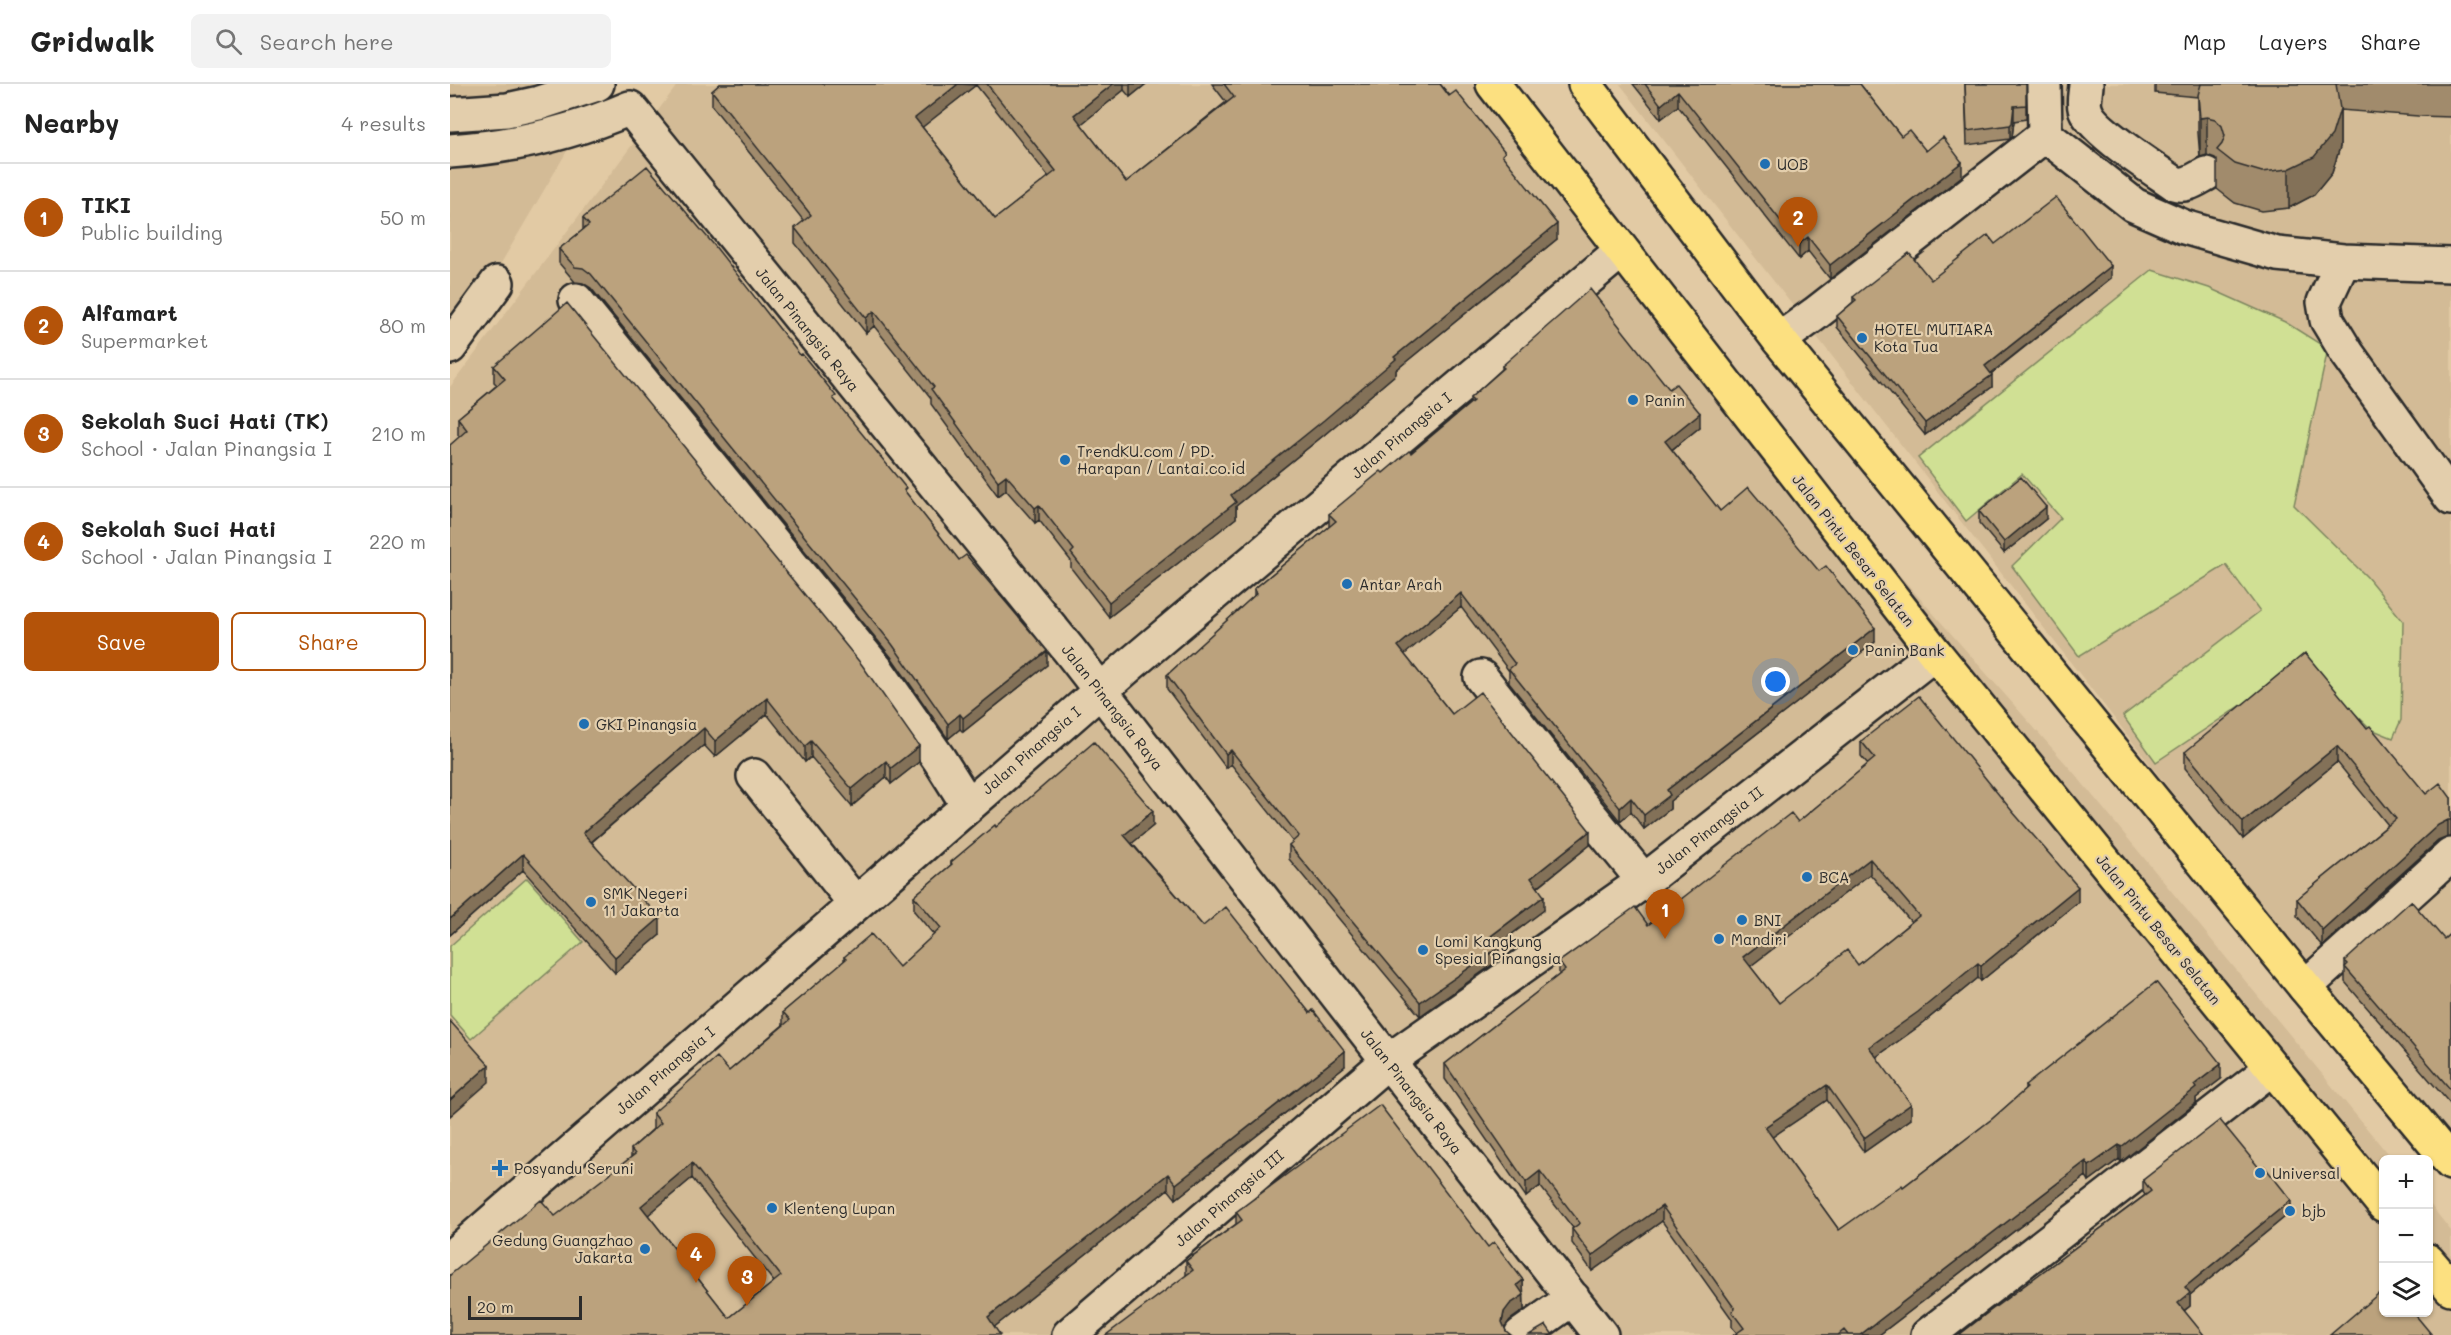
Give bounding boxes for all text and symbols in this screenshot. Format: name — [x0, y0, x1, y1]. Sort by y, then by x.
search box — [191, 14, 611, 68]
text: Gridwalk — [30, 23, 155, 59]
icon: search — [212, 25, 245, 58]
text: Search here — [260, 27, 394, 56]
text: Map — [2183, 28, 2226, 55]
text: Layers — [2259, 28, 2328, 55]
text: Share — [2361, 28, 2421, 55]
text: Nearby — [24, 106, 119, 140]
text: 4 results — [341, 110, 426, 136]
place label: UOB — [1777, 154, 1808, 174]
marker: UOB — [1758, 157, 1772, 171]
text: TIKI — [81, 190, 131, 219]
pin: 2 — [1778, 198, 1818, 247]
text: 1 — [39, 204, 48, 230]
text: 50 m — [380, 204, 426, 230]
text: Public building — [81, 219, 223, 245]
street label: Jalan Pinangsia Raya — [752, 263, 864, 395]
text: Alfamart — [81, 298, 177, 327]
text: 2 — [38, 312, 49, 338]
text: 80 m — [379, 312, 426, 338]
place label: HOTEL MUTIARA Kota Tua — [1874, 319, 1993, 356]
text: Supermarket — [81, 327, 208, 353]
marker: HOTEL MUTIARA Kota Tua — [1855, 331, 1869, 345]
street label: Jalan Pinangsia I — [1347, 387, 1456, 483]
place label: Panin — [1645, 390, 1685, 410]
marker: Panin — [1626, 393, 1640, 407]
text: Sekolah Suci Hati (TK) — [81, 406, 329, 435]
text: 3 — [38, 420, 50, 446]
text: 210 m — [371, 420, 426, 446]
text: School · Jalan Pinangsia I — [81, 435, 332, 461]
place label: TrendKU.com / PD. Harapan / Lantai.co.id — [1077, 441, 1245, 478]
marker: TrendKU.com / PD. Harapan / Lantai.co.id — [1058, 453, 1072, 467]
street label: Jalan Pintu Besar Selatan — [1788, 470, 1920, 630]
text: Sekolah Suci Hati — [81, 514, 277, 543]
text: 4 — [37, 528, 50, 554]
text: 220 m — [369, 528, 426, 554]
text: School · Jalan Pinangsia I — [81, 543, 332, 569]
place label: Antar Arah — [1359, 574, 1442, 594]
marker: Antar Arah — [1340, 577, 1354, 591]
button: Save — [24, 612, 219, 671]
button: Share — [231, 612, 426, 671]
street label: Jalan Pinangsia Raya — [1058, 640, 1168, 774]
place label: Panin Bank — [1865, 640, 1944, 660]
marker: Panin Bank — [1846, 643, 1860, 657]
your location — [1761, 667, 1790, 696]
street label: Jalan Pinangsia I — [977, 701, 1085, 798]
place label: GKI Pinangsia — [596, 714, 697, 734]
marker: GKI Pinangsia — [577, 717, 591, 731]
street label: Jalan Pinangsia II — [1651, 781, 1767, 878]
street label: Jalan Pintu Besar Selatan — [2092, 850, 2226, 1008]
place label: BCA — [1819, 867, 1849, 887]
marker: BCA — [1800, 870, 1814, 884]
place label: SMK Negeri 11 Jakarta — [603, 883, 688, 920]
pin: 1 — [1646, 890, 1684, 939]
marker: SMK Negeri 11 Jakarta — [584, 895, 598, 909]
place label: BNI — [1754, 910, 1781, 930]
marker: BNI — [1735, 913, 1749, 927]
place label: Mandiri — [1731, 929, 1787, 949]
place label: Lomi Kangkung Spesial Pinangsia — [1435, 931, 1561, 968]
marker: Mandiri — [1712, 932, 1726, 946]
marker: Lomi Kangkung Spesial Pinangsia — [1416, 943, 1430, 957]
street label: Jalan Pinangsia I — [611, 1021, 719, 1118]
street label: Jalan Pinangsia Raya — [1357, 1024, 1467, 1158]
street label: Jalan Pinangsia III — [1170, 1145, 1288, 1251]
map controls — [2379, 1155, 2433, 1317]
button: + — [2379, 1155, 2433, 1209]
place label: Posyandu Seruni — [514, 1158, 634, 1178]
marker: Posyandu Seruni — [491, 1159, 509, 1177]
place label: Universal — [2272, 1163, 2340, 1183]
marker: Universal — [2253, 1166, 2267, 1180]
place label: Klenteng Lupan — [784, 1198, 895, 1218]
marker: Klenteng Lupan — [765, 1201, 779, 1215]
place label: bjb — [2302, 1201, 2326, 1221]
marker: bjb — [2283, 1204, 2297, 1218]
button: − — [2379, 1209, 2433, 1263]
place label: Gedung Guangzhao Jakarta — [492, 1230, 633, 1267]
pin: 4 — [676, 1234, 716, 1283]
marker: Gedung Guangzhao Jakarta — [638, 1242, 652, 1256]
pin: 3 — [728, 1256, 766, 1306]
button: layers — [2379, 1263, 2433, 1317]
scale bar — [468, 1293, 582, 1320]
text: 20 m — [477, 1296, 514, 1317]

